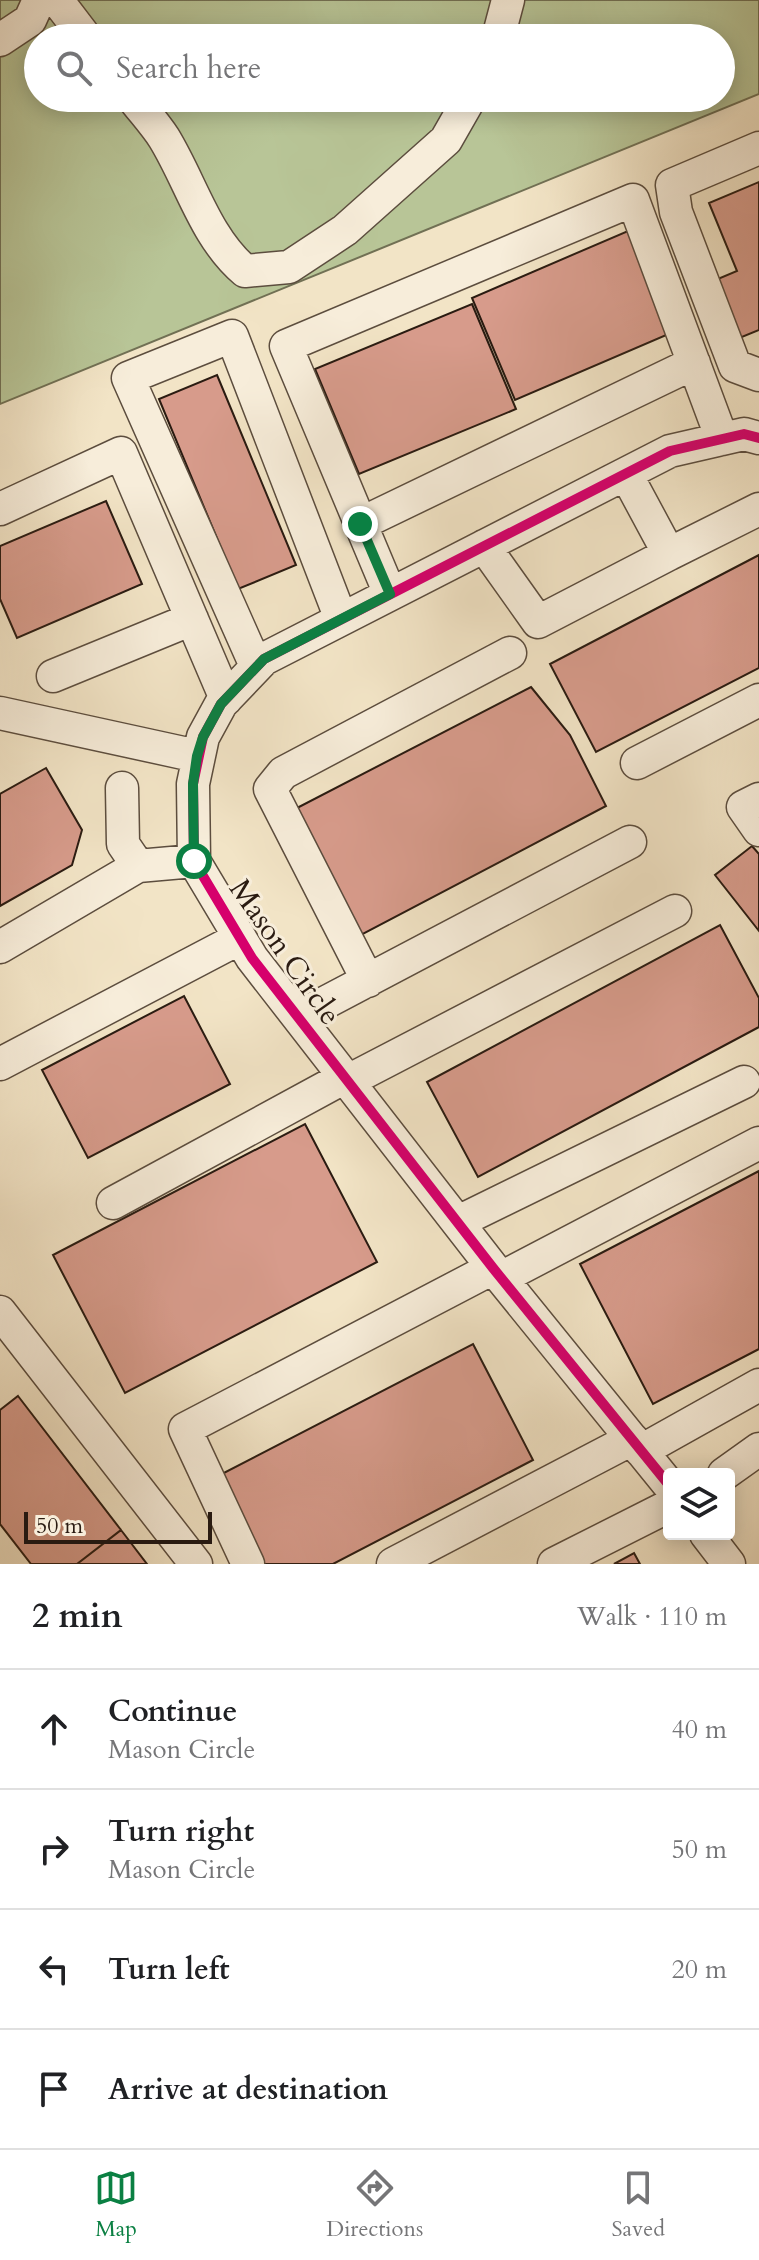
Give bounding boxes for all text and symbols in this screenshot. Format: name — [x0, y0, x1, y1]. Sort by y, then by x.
search box — [24, 24, 735, 112]
icon: search — [52, 46, 96, 90]
text: Search here — [116, 48, 261, 89]
route end — [342, 506, 378, 542]
route start — [176, 843, 212, 879]
street label: Mason Circle — [219, 871, 351, 1033]
map controls — [663, 1468, 735, 1540]
button: layers — [663, 1468, 735, 1540]
scale bar — [24, 1508, 212, 1544]
text: 50 m — [36, 1511, 83, 1541]
text: 2 min — [32, 1593, 123, 1639]
text: Walk · 110 m — [577, 1599, 727, 1634]
text: Continue — [108, 1691, 237, 1732]
icon: ahead — [32, 1707, 76, 1751]
text: 40 m — [671, 1712, 727, 1747]
text: Mason Circle — [108, 1732, 255, 1767]
text: Turn right — [108, 1811, 254, 1852]
icon: right — [32, 1827, 76, 1871]
text: 50 m — [671, 1832, 727, 1867]
text: Mason Circle — [108, 1852, 255, 1887]
icon: left — [32, 1947, 76, 1991]
text: Turn left — [108, 1949, 230, 1990]
text: 20 m — [671, 1952, 727, 1987]
icon: arrive — [32, 2067, 76, 2111]
text: Arrive at destination — [108, 2069, 388, 2110]
tab: Map — [94, 2166, 138, 2244]
tab: Directions — [326, 2166, 423, 2244]
tab: Saved — [612, 2166, 665, 2244]

